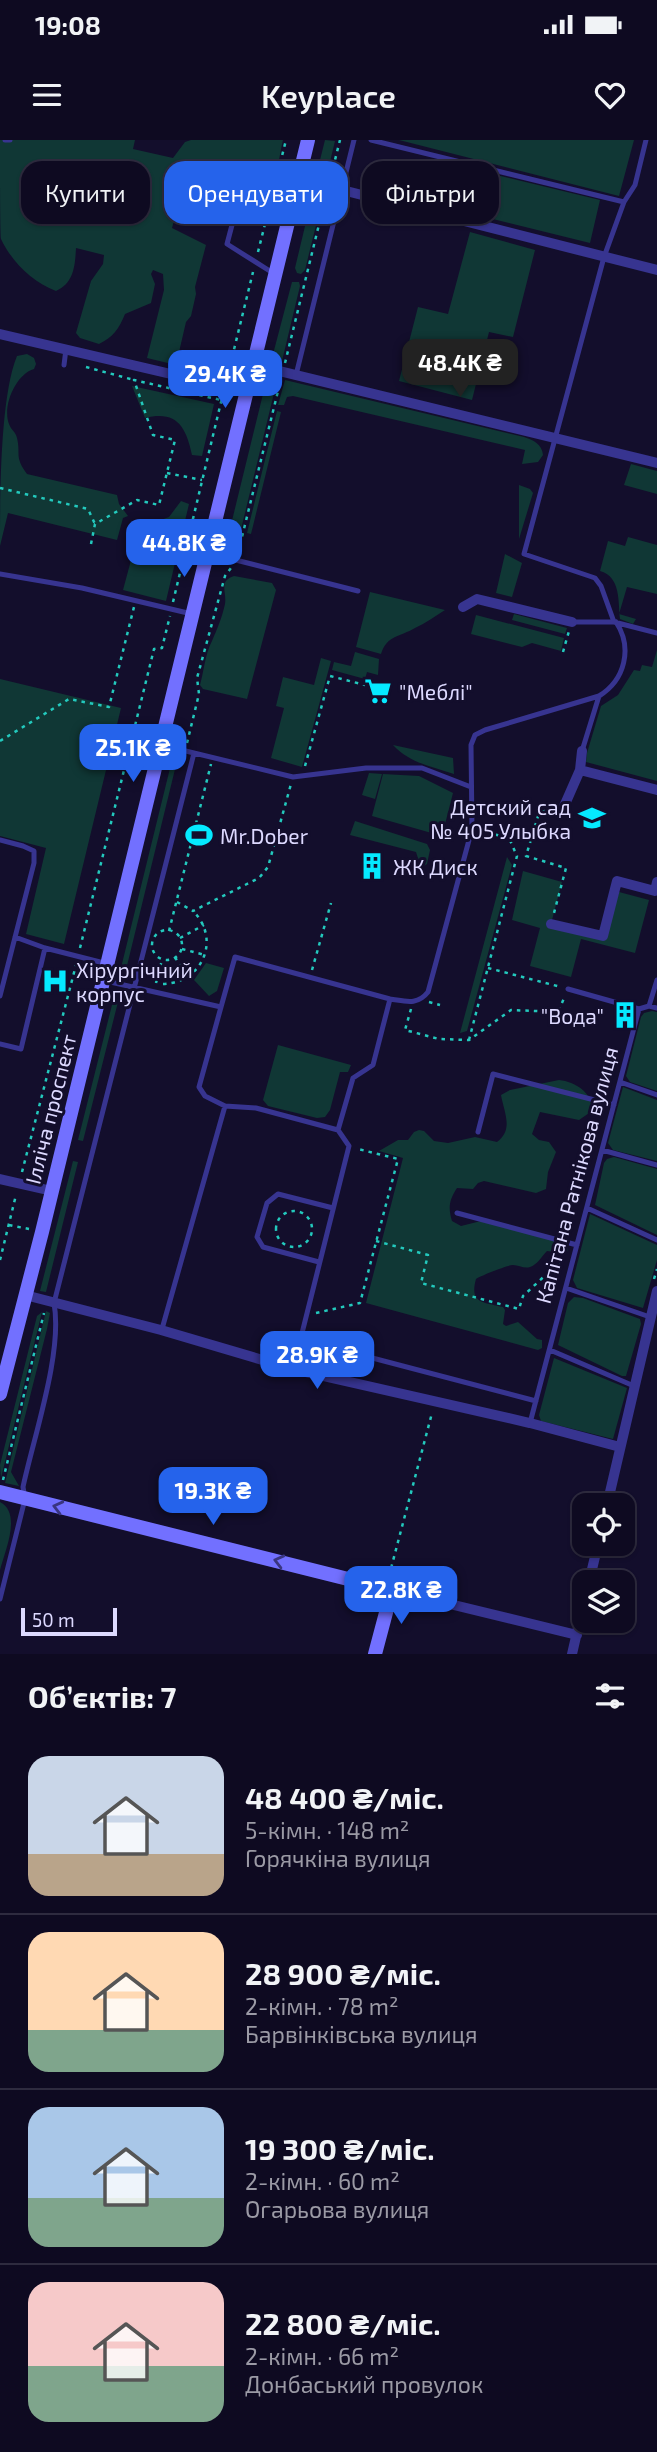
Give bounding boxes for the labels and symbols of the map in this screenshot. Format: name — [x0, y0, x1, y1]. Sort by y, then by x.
pin: 48.4K ₴ — [395, 340, 525, 399]
pin: 29.4K ₴ — [160, 350, 290, 410]
pin: 44.8K ₴ — [119, 520, 249, 579]
supermarket icon: "Меблі" — [363, 676, 393, 706]
place label: "Меблі" — [399, 679, 473, 704]
pin: 25.1K ₴ — [68, 724, 198, 784]
place label: Детский сад № 405 Улыбка — [430, 794, 571, 843]
school or university icon: Детский сад № 405 Улыбка — [577, 803, 607, 833]
sports icon: Mr.Dober — [184, 820, 214, 850]
place label: Mr.Dober — [220, 823, 309, 848]
building icon: ЖК Диск — [357, 851, 387, 881]
place label: ЖК Диск — [393, 854, 478, 879]
place label: Хірургічний корпус — [76, 957, 193, 1007]
hospital icon: Хірургічний корпус — [40, 966, 70, 996]
building icon: "Вода" — [610, 1000, 640, 1030]
place label: "Вода" — [541, 1003, 604, 1028]
street label: Ілліча проспект — [19, 1032, 81, 1186]
street label: Капітана Ратнікова вулиця — [530, 1044, 623, 1306]
pin: 28.9K ₴ — [252, 1332, 382, 1391]
pin: 19.3K ₴ — [148, 1468, 278, 1527]
one-way arrow — [52, 1501, 64, 1515]
one-way arrow — [273, 1555, 285, 1569]
pin: 22.8K ₴ — [336, 1566, 466, 1626]
scale bar — [21, 1605, 117, 1637]

